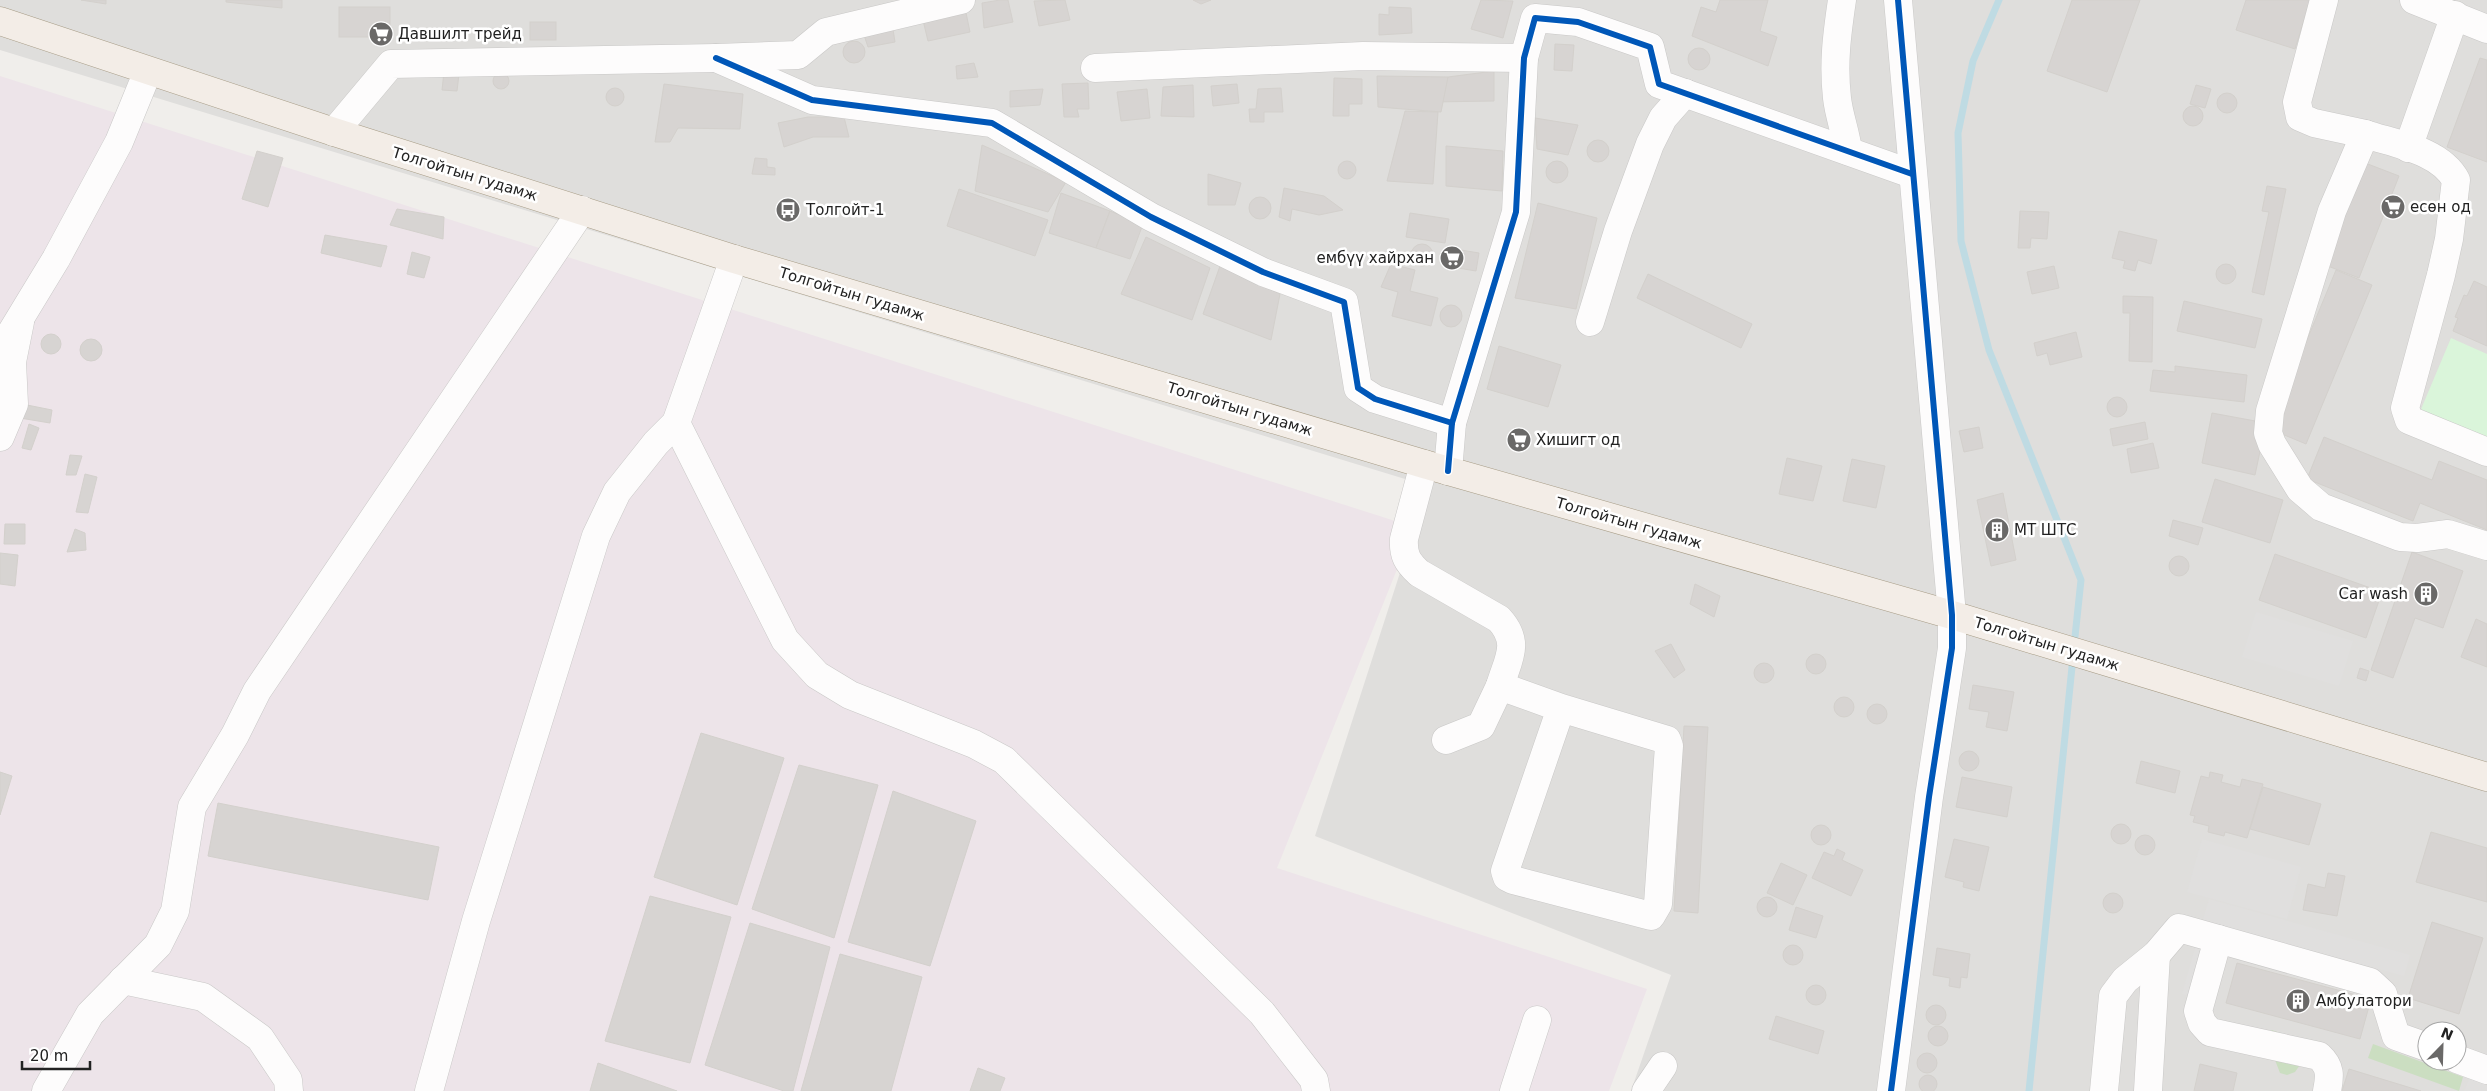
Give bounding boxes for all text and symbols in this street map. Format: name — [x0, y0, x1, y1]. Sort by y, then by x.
supermarket icon: Давшилт трейд — [368, 21, 394, 47]
place label: Давшилт трейд — [398, 25, 522, 43]
street label: Толгойтын гудамж — [389, 143, 540, 205]
supermarket icon: есөн од — [2380, 194, 2406, 220]
bus stop icon: Толгойт-1 — [775, 197, 801, 223]
place label: есөн од — [2410, 198, 2471, 216]
place label: Толгойт-1 — [805, 201, 884, 219]
supermarket icon: ембүү хайрхан — [1439, 245, 1465, 271]
place label: ембүү хайрхан — [1316, 249, 1434, 267]
street label: Толгойтын гудамж — [776, 263, 927, 325]
street label: Толгойтын гудамж — [1164, 378, 1315, 440]
supermarket icon: Хишигт од — [1506, 427, 1532, 453]
place label: Хишигт од — [1536, 431, 1620, 449]
street label: Толгойтын гудамж — [1553, 493, 1704, 552]
building icon: MТ ШТС — [1984, 517, 2010, 543]
place label: MТ ШТС — [2014, 521, 2077, 539]
building icon: Car wash — [2413, 581, 2439, 607]
place label: Car wash — [2339, 585, 2408, 603]
street label: Толгойтын гудамж — [1971, 613, 2122, 675]
building icon: Амбулатори — [2285, 988, 2311, 1014]
place label: Амбулатори — [2316, 992, 2412, 1010]
north arrow — [2417, 1021, 2467, 1071]
text: N — [2439, 1024, 2456, 1044]
scale bar — [22, 1038, 90, 1070]
text: 20 m — [30, 1047, 68, 1065]

